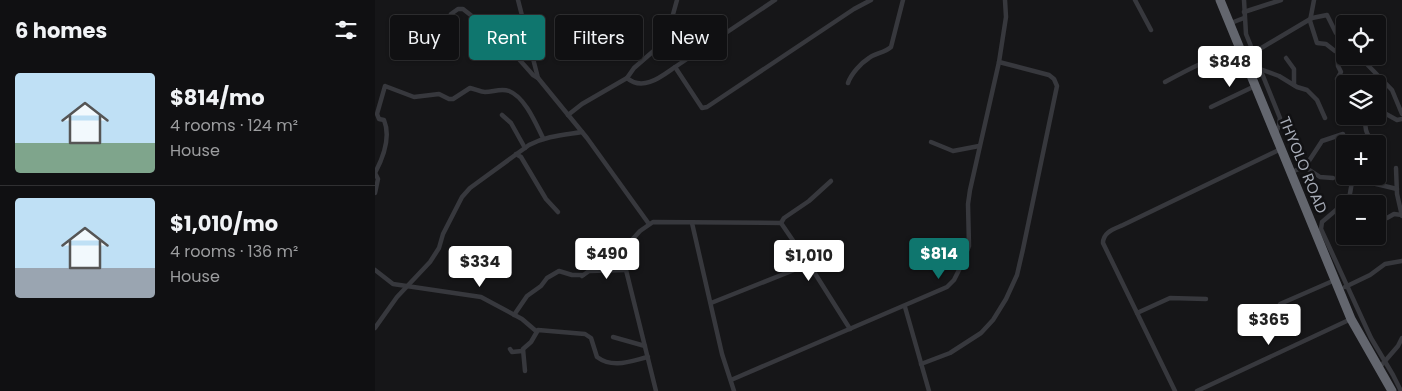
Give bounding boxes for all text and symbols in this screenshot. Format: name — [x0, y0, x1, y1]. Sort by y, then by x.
chip: Buy — [390, 15, 459, 60]
chip: Rent — [469, 15, 545, 60]
chip: Filters — [555, 15, 643, 60]
chip: New — [653, 15, 727, 60]
map controls — [1336, 15, 1386, 245]
button: locate — [1336, 15, 1386, 65]
text: 6 homes — [15, 16, 107, 45]
icon: filters — [332, 16, 360, 44]
pin: $848 — [1200, 46, 1260, 88]
text: $848 — [1209, 50, 1251, 73]
button: layers — [1336, 75, 1386, 125]
text: $814/mo — [170, 83, 265, 112]
icon: home — [55, 93, 115, 153]
street label: THYOLO ROAD — [1274, 113, 1332, 216]
text: 4 rooms · 124 m² — [170, 114, 298, 137]
button: + — [1336, 135, 1386, 185]
text: House — [170, 139, 220, 162]
button: − — [1336, 195, 1386, 245]
text: $1,010/mo — [170, 209, 278, 238]
icon: home — [55, 218, 115, 278]
pin: $490 — [577, 238, 637, 280]
pin: $814 — [909, 238, 969, 280]
text: 4 rooms · 136 m² — [170, 240, 298, 263]
pin: $1,010 — [768, 240, 850, 282]
text: $490 — [586, 242, 628, 265]
text: $814 — [920, 242, 958, 265]
text: $1,010 — [785, 244, 833, 267]
pin: $334 — [450, 246, 510, 288]
text: $334 — [460, 250, 500, 273]
text: House — [170, 265, 220, 288]
pin: $365 — [1239, 304, 1299, 346]
text: $365 — [1249, 308, 1289, 331]

